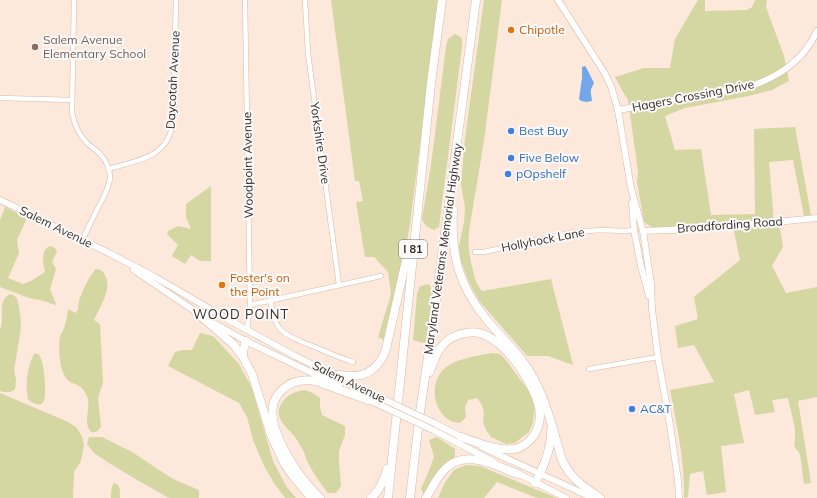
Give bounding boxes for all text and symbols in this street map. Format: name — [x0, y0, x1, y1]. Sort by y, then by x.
place label: Chipotle — [519, 22, 565, 37]
marker: Chipotle — [506, 25, 516, 35]
street label: Daycotah Avenue — [162, 30, 183, 129]
place label: Salem Avenue Elementary School — [43, 32, 146, 61]
marker: Salem Avenue Elementary School — [30, 42, 40, 52]
street label: Hagers Crossing Drive — [631, 76, 755, 115]
street label: Yorkshire Drive — [307, 100, 334, 185]
street label: Woodpoint Avenue — [239, 112, 256, 218]
place label: Best Buy — [519, 123, 569, 138]
marker: Best Buy — [506, 126, 516, 136]
street label: Maryland Veterans Memorial Highway — [420, 142, 465, 356]
place label: Five Below — [519, 150, 580, 165]
marker: Five Below — [506, 153, 516, 163]
place label: pOpshelf — [516, 166, 567, 181]
marker: pOpshelf — [503, 169, 513, 179]
street label: Salem Avenue — [17, 202, 95, 251]
street label: Broadfording Road — [677, 213, 783, 236]
street label: Hollyhock Lane — [500, 224, 586, 255]
road number: I 81 — [399, 240, 427, 258]
place label: Foster's on the Point — [230, 270, 290, 299]
marker: Foster's on the Point — [217, 280, 227, 290]
district label: WOOD POINT — [193, 306, 289, 322]
street label: Salem Avenue — [310, 357, 388, 406]
place label: AC&T — [640, 401, 672, 416]
marker: AC&T — [627, 404, 637, 414]

